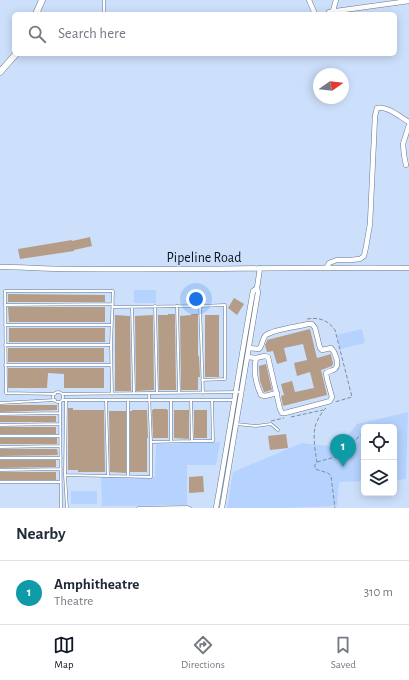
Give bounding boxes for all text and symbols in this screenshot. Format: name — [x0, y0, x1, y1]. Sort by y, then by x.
search box — [12, 12, 397, 56]
icon: search — [26, 23, 48, 45]
text: Search here — [58, 26, 126, 41]
north arrow — [313, 68, 349, 104]
street label: Pipeline Road — [167, 251, 241, 265]
your location — [186, 289, 206, 309]
map controls — [361, 424, 397, 496]
button: locate — [361, 424, 397, 460]
pin: 1 — [330, 434, 356, 467]
button: layers — [361, 460, 397, 496]
text: Nearby — [16, 525, 66, 542]
text: Amphitheatre — [54, 577, 139, 592]
text: 1 — [27, 586, 31, 599]
text: 310 m — [364, 586, 393, 599]
text: Theatre — [54, 595, 93, 608]
tab: Map — [53, 634, 75, 671]
tab: Directions — [181, 634, 225, 671]
tab: Saved — [331, 634, 356, 671]

